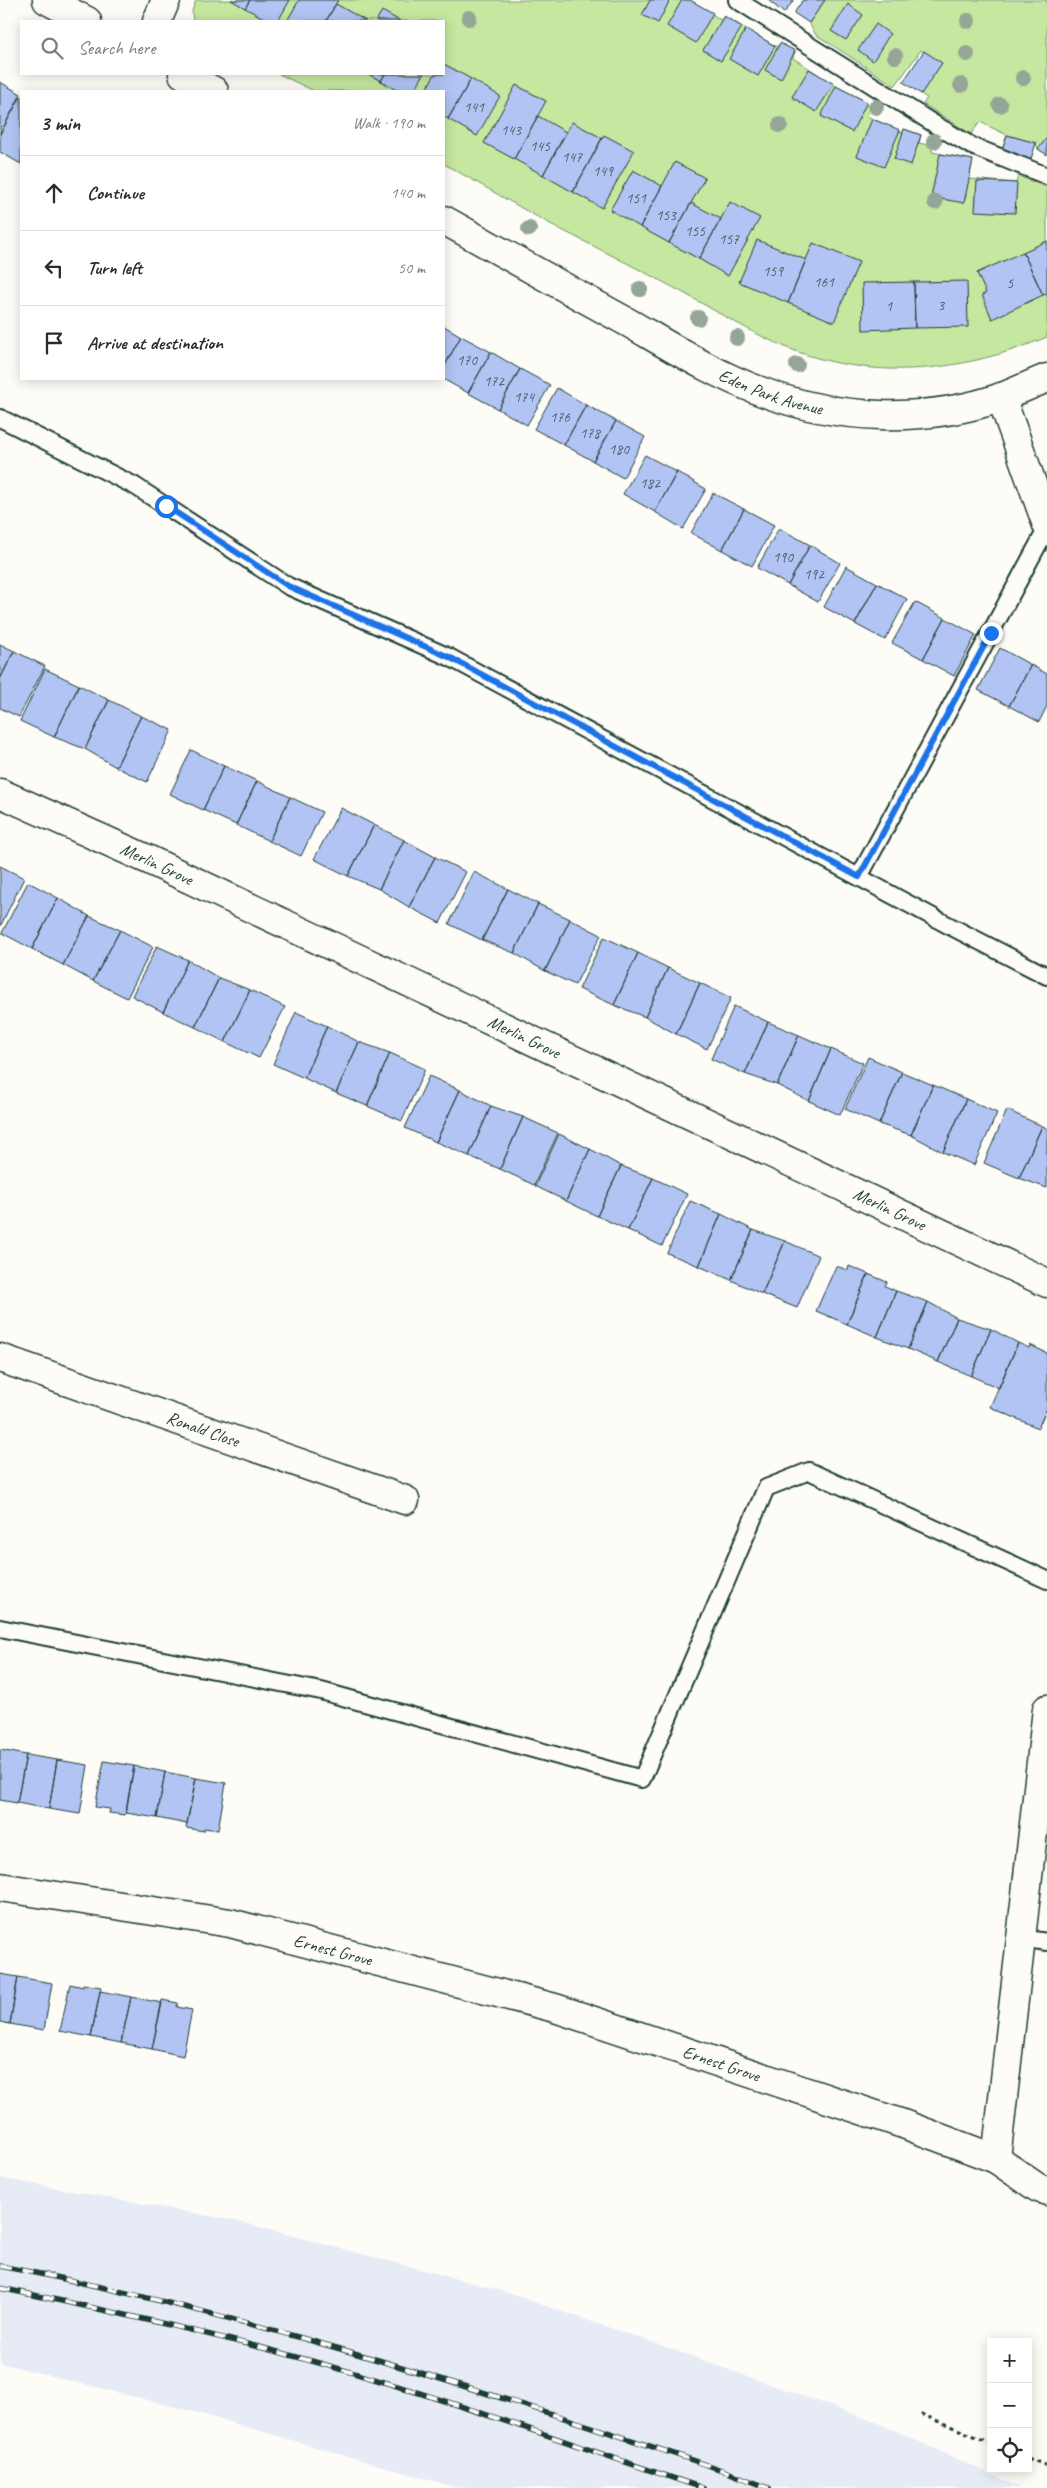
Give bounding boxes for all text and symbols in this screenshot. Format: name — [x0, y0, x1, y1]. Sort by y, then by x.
search box — [20, 20, 445, 75]
icon: search — [38, 34, 66, 62]
text: Search here — [78, 36, 155, 60]
house number: 141 — [464, 98, 485, 117]
text: 3 min — [40, 110, 80, 136]
text: Walk · 190 m — [353, 113, 425, 133]
house number: 143 — [501, 121, 522, 140]
house number: 145 — [530, 137, 551, 156]
house number: 147 — [562, 148, 583, 167]
house number: 149 — [593, 162, 614, 181]
icon: ahead — [40, 179, 68, 207]
text: Continue — [87, 181, 144, 205]
text: 140 m — [391, 183, 425, 203]
house number: 151 — [626, 189, 647, 208]
house number: 153 — [656, 206, 677, 225]
house number: 155 — [685, 222, 706, 241]
house number: 157 — [719, 230, 740, 249]
icon: left — [40, 254, 68, 282]
text: Turn left — [87, 256, 142, 280]
text: 50 m — [398, 258, 425, 278]
house number: 159 — [763, 262, 784, 281]
house number: 161 — [814, 273, 835, 292]
house number: 5 — [1007, 274, 1015, 293]
house number: 3 — [938, 296, 946, 315]
house number: 1 — [886, 297, 894, 316]
icon: arrive — [40, 329, 68, 357]
text: Arrive at destination — [87, 331, 223, 355]
house number: 170 — [457, 351, 478, 370]
street label: Eden Park Avenue — [715, 364, 825, 420]
house number: 172 — [484, 372, 505, 391]
house number: 174 — [514, 388, 535, 407]
house number: 176 — [550, 408, 571, 427]
house number: 178 — [580, 424, 601, 443]
house number: 180 — [609, 440, 630, 459]
house number: 182 — [640, 474, 661, 493]
route start — [155, 495, 178, 518]
house number: 190 — [773, 548, 794, 567]
house number: 192 — [804, 565, 825, 584]
route end — [980, 622, 1003, 645]
street label: Merlin Grove — [117, 838, 198, 891]
street label: Merlin Grove — [484, 1010, 565, 1064]
street label: Merlin Grove — [850, 1182, 930, 1236]
street label: Ronald Close — [164, 1406, 243, 1452]
street label: Ernest Grove — [291, 1929, 375, 1971]
street label: Ernest Grove — [680, 2040, 764, 2087]
map controls — [987, 2338, 1032, 2473]
button: + — [987, 2338, 1032, 2383]
button: − — [987, 2383, 1032, 2428]
button: locate — [987, 2428, 1032, 2473]

